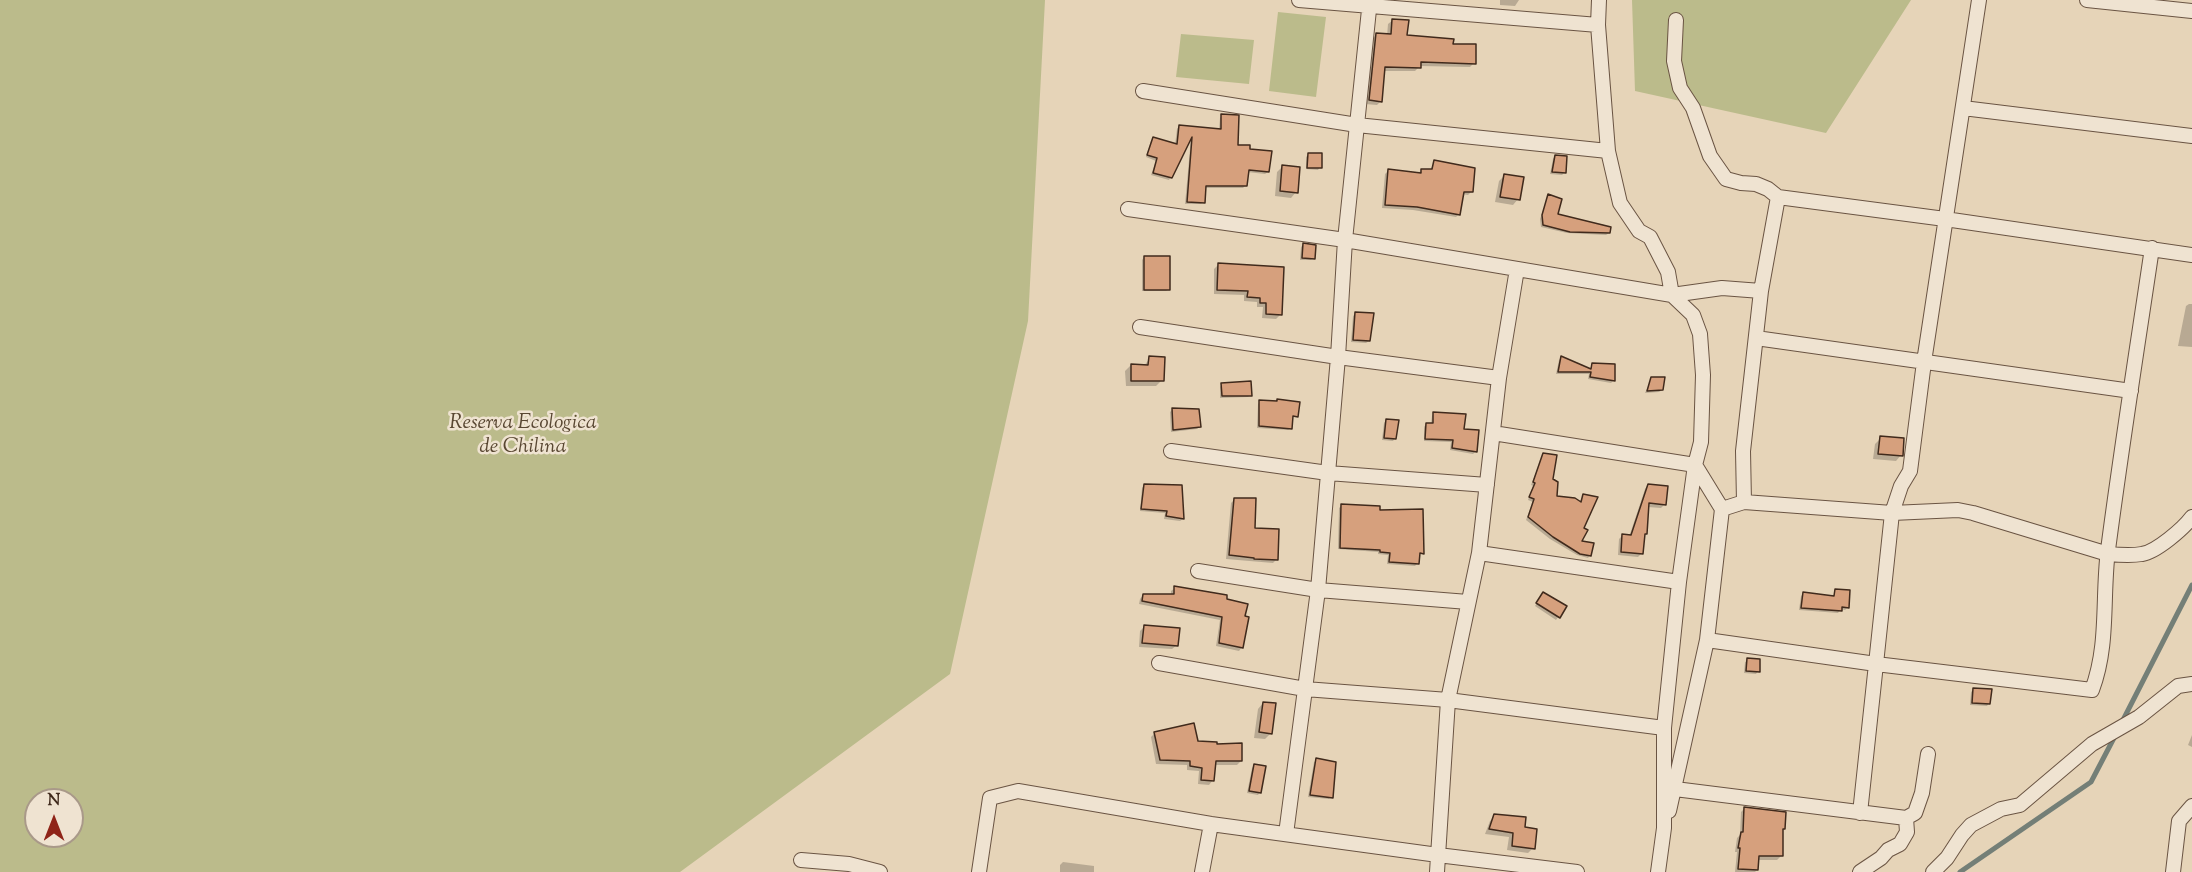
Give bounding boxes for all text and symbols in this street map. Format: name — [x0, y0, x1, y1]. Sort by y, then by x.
park label: Reserva Ecologica de Chilina — [449, 411, 597, 461]
north arrow — [24, 788, 84, 848]
text: N — [48, 790, 60, 813]

